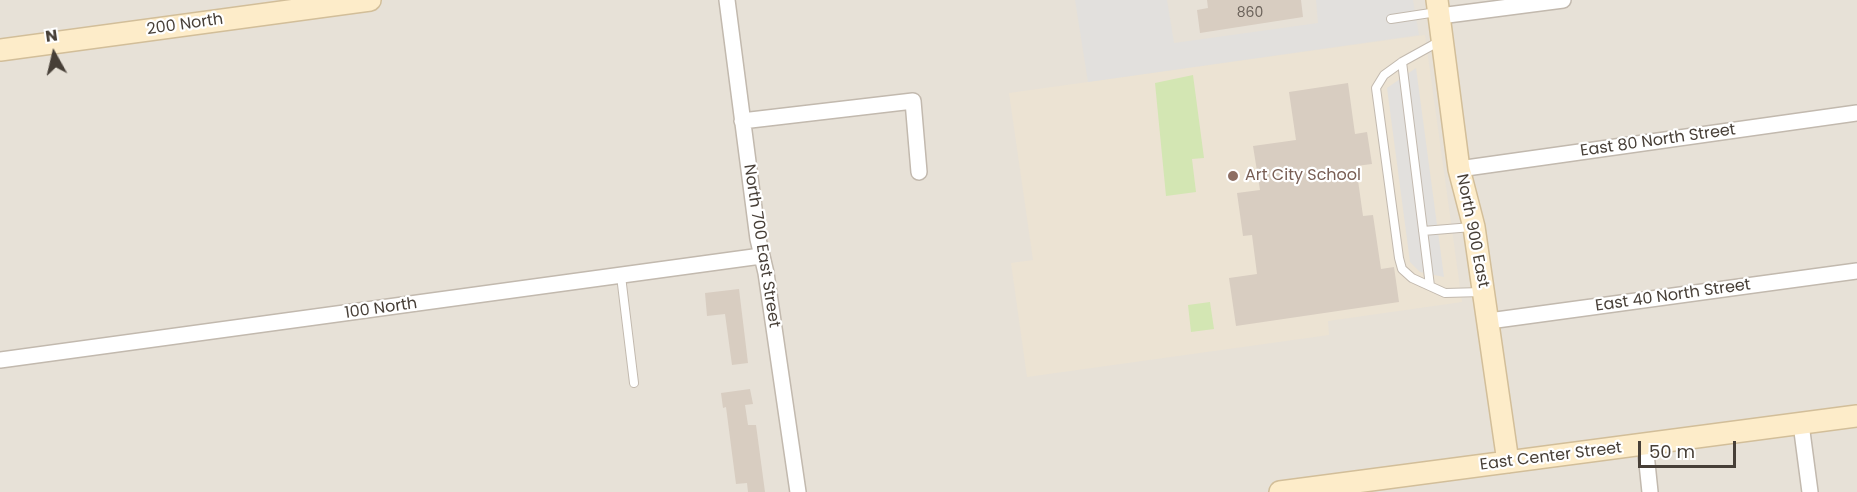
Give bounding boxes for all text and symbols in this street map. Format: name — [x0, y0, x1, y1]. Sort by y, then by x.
house number: 860 — [1237, 5, 1263, 21]
street label: 200 North — [145, 10, 225, 40]
text: N — [44, 23, 59, 48]
north arrow — [24, 24, 84, 84]
street label: East 80 North Street — [1579, 121, 1737, 161]
street label: North 700 East Street — [739, 163, 783, 329]
place label: Art City School — [1245, 166, 1361, 186]
marker: Art City School — [1226, 169, 1240, 183]
street label: North 900 East — [1452, 173, 1492, 289]
street label: East 40 North Street — [1594, 276, 1752, 316]
street label: 100 North — [344, 294, 418, 324]
scale bar — [1641, 429, 1738, 467]
street label: East Center Street — [1479, 439, 1623, 475]
text: 50 m — [1649, 439, 1695, 464]

